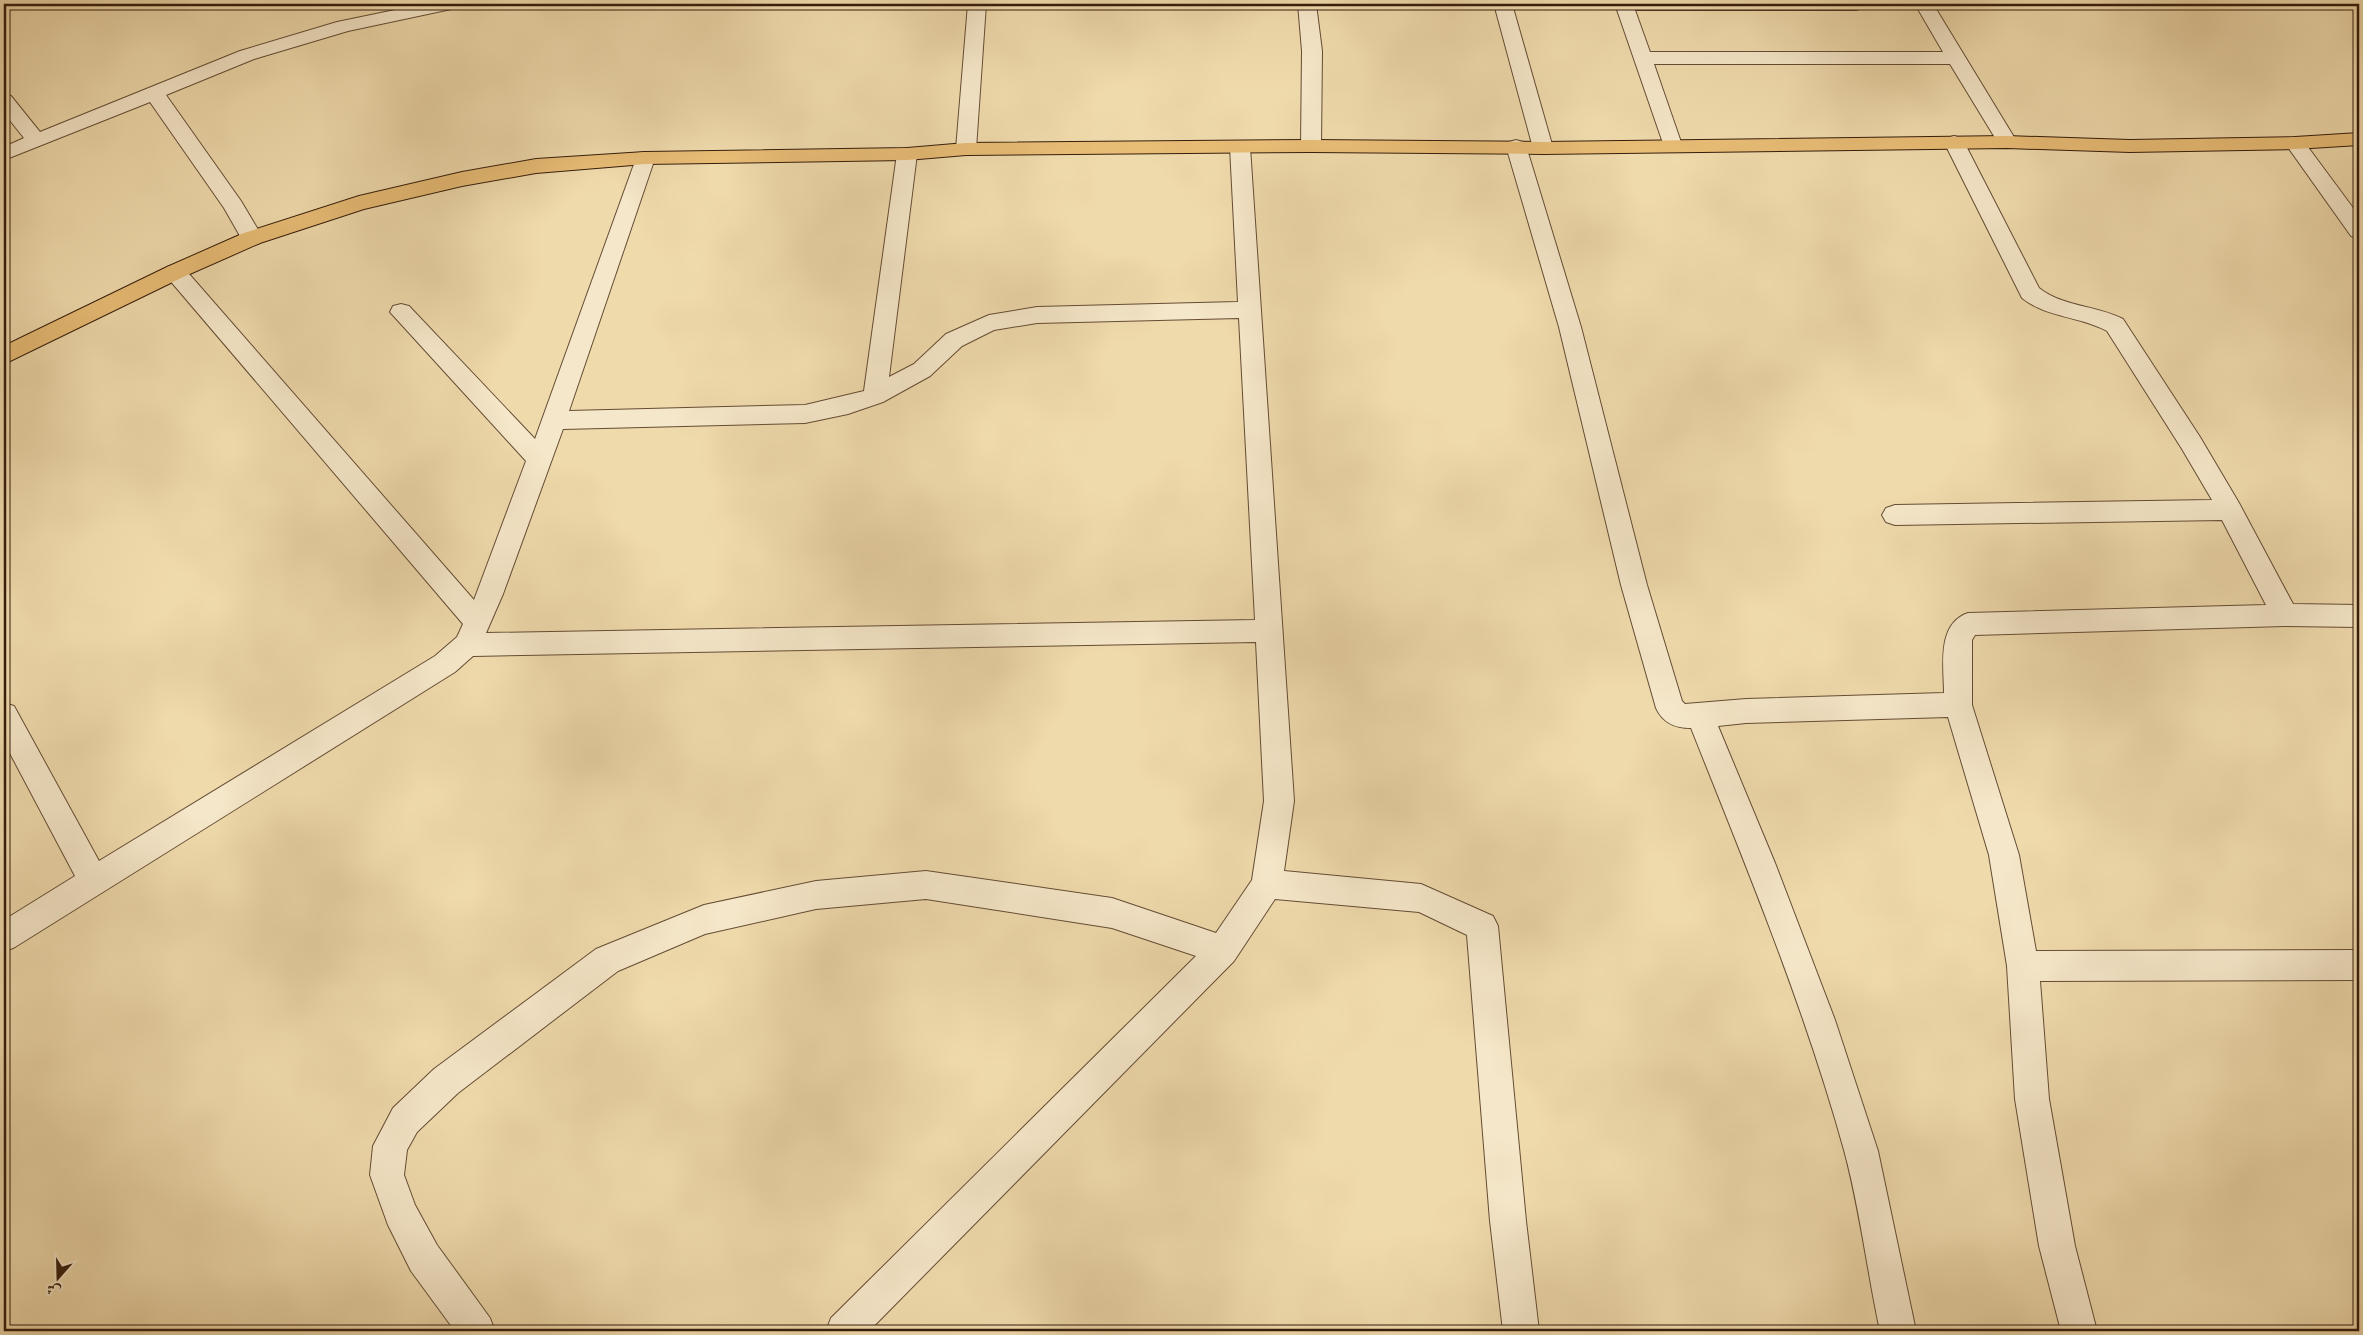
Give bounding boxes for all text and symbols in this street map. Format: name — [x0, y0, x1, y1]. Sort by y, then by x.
north arrow — [32, 1252, 82, 1302]
text: ش — [45, 1280, 63, 1298]

